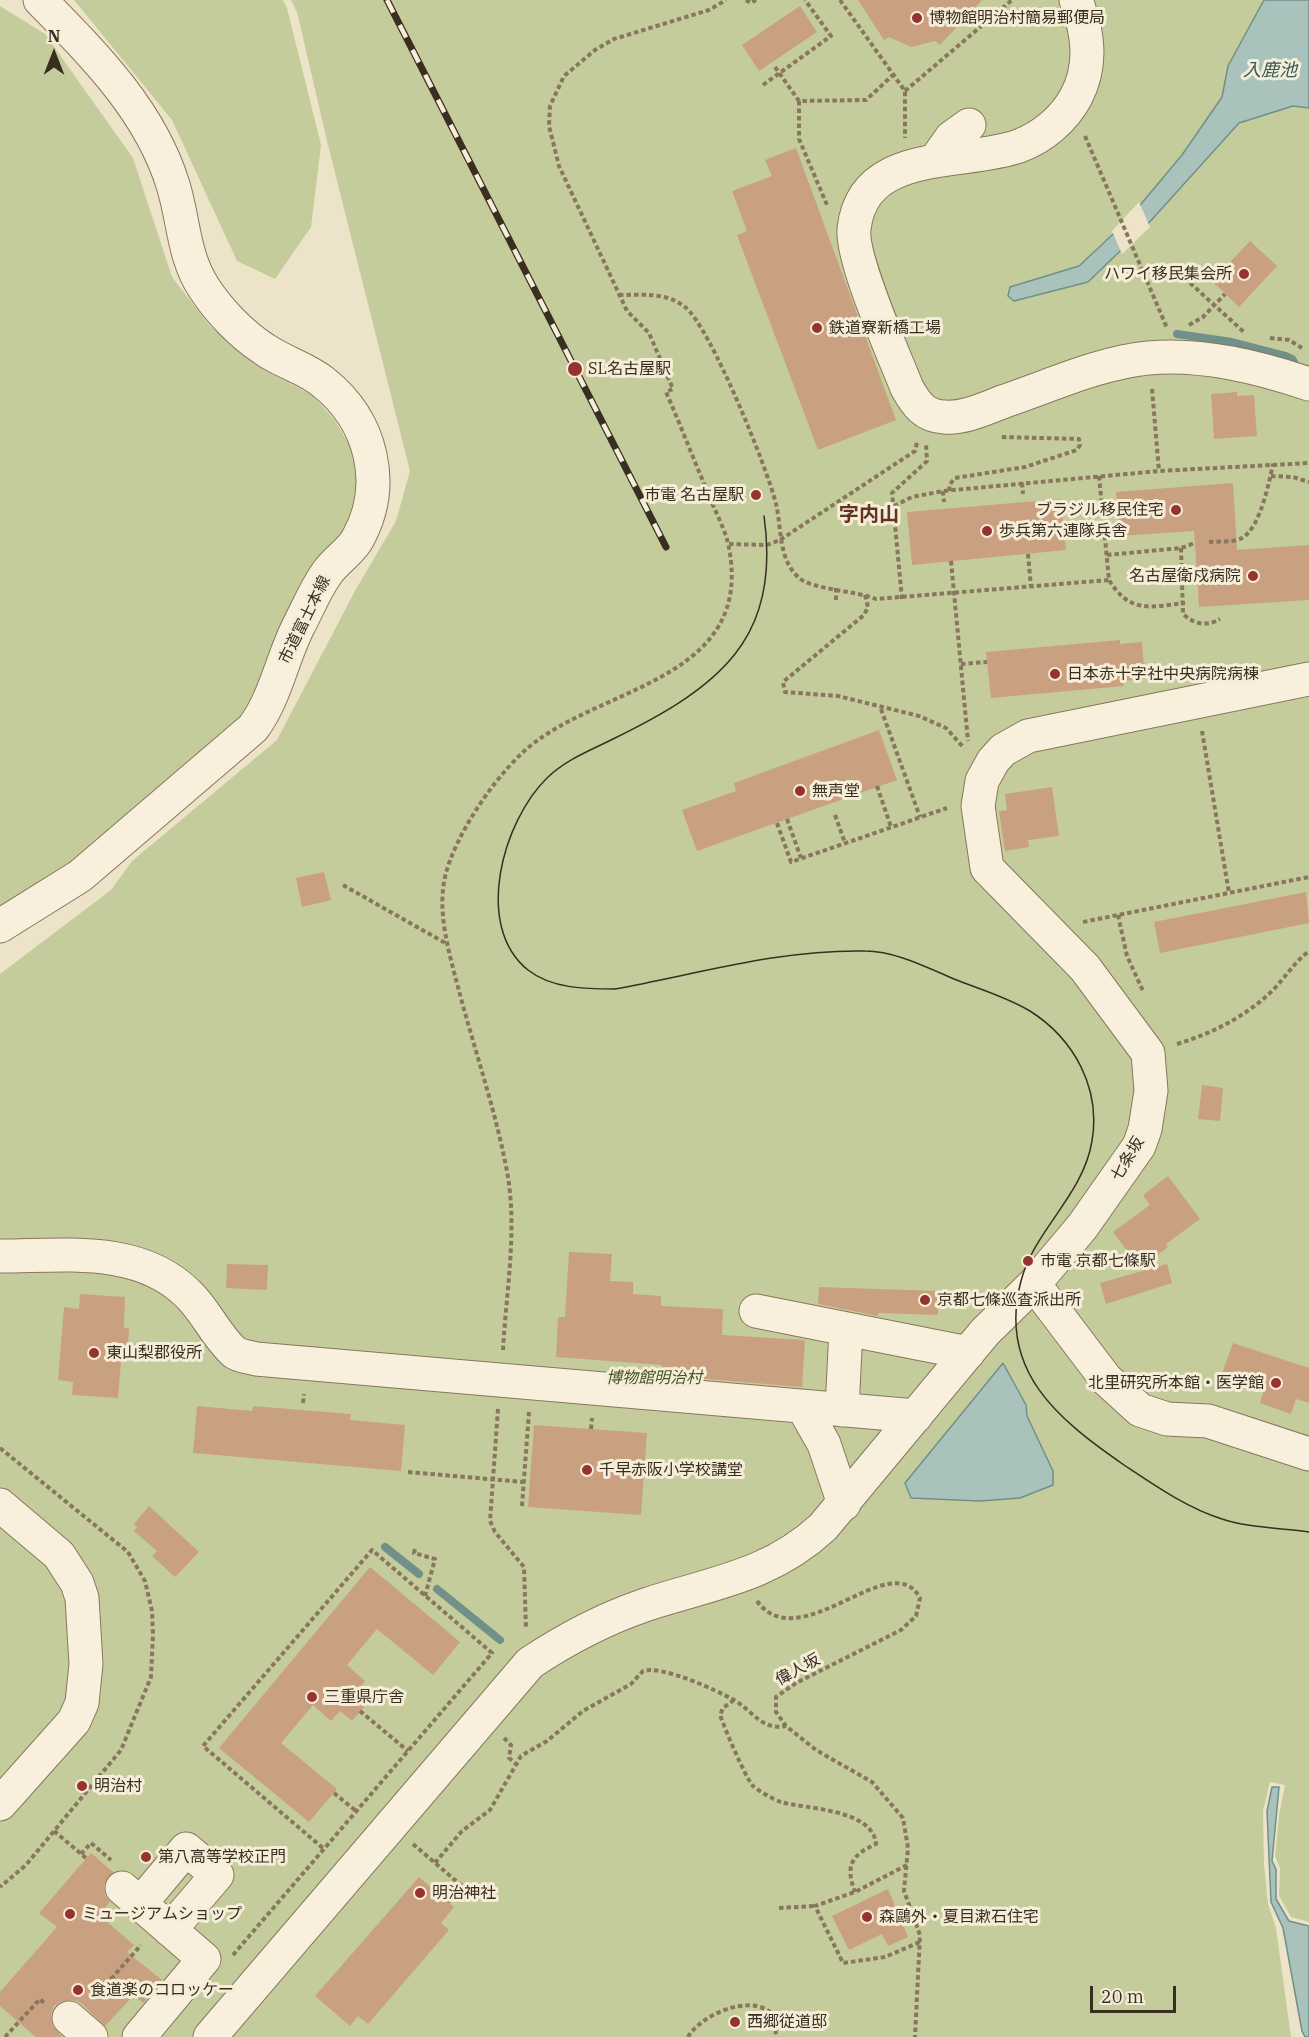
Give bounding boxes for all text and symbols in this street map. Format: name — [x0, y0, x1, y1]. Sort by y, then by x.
place label: 博物館明治村簡易郵便局 — [929, 8, 1105, 28]
marker: 博物館明治村簡易郵便局 — [910, 11, 924, 25]
north arrow — [24, 24, 84, 84]
text: N — [48, 26, 60, 46]
water label: 入鹿池 — [1243, 60, 1297, 82]
place label: ハワイ移民集会所 — [1104, 264, 1232, 284]
marker: ハワイ移民集会所 — [1237, 267, 1251, 281]
place label: 鉄道寮新橋工場 — [829, 318, 941, 338]
marker: 鉄道寮新橋工場 — [810, 321, 824, 335]
place label: SL名古屋駅 — [588, 359, 671, 379]
marker: SL名古屋駅 — [566, 360, 584, 378]
place label: 市電 名古屋駅 — [644, 485, 744, 505]
marker: 市電 名古屋駅 — [749, 488, 763, 502]
place label: ブラジル移民住宅 — [1036, 500, 1164, 520]
district label: 字内山 — [839, 503, 899, 527]
marker: ブラジル移民住宅 — [1169, 503, 1183, 517]
place label: 歩兵第六連隊兵舎 — [999, 521, 1127, 541]
marker: 歩兵第六連隊兵舎 — [980, 524, 994, 538]
place label: 名古屋衛戍病院 — [1129, 566, 1241, 586]
marker: 名古屋衛戍病院 — [1246, 569, 1260, 583]
street label: 市道富士本線 — [275, 573, 335, 667]
place label: 日本赤十字社中央病院病棟 — [1067, 664, 1259, 684]
marker: 日本赤十字社中央病院病棟 — [1048, 667, 1062, 681]
place label: 無声堂 — [812, 781, 860, 801]
marker: 無声堂 — [793, 784, 807, 798]
street label: 七条坂 — [1107, 1133, 1149, 1185]
place label: 市電 京都七條駅 — [1040, 1251, 1156, 1271]
marker: 市電 京都七條駅 — [1021, 1254, 1035, 1268]
place label: 京都七條巡査派出所 — [937, 1290, 1081, 1310]
marker: 京都七條巡査派出所 — [918, 1293, 932, 1307]
place label: 東山梨郡役所 — [106, 1343, 202, 1363]
marker: 東山梨郡役所 — [87, 1346, 101, 1360]
park label: 博物館明治村 — [606, 1368, 702, 1388]
place label: 北里研究所本館・医学館 — [1088, 1373, 1264, 1393]
marker: 北里研究所本館・医学館 — [1269, 1376, 1283, 1390]
place label: 千早赤阪小学校講堂 — [599, 1460, 743, 1480]
marker: 千早赤阪小学校講堂 — [580, 1463, 594, 1477]
street label: 偉人坂 — [772, 1650, 824, 1690]
place label: 三重県庁舎 — [324, 1687, 404, 1707]
marker: 三重県庁舎 — [305, 1690, 319, 1704]
place label: 明治村 — [94, 1776, 142, 1796]
marker: 明治村 — [75, 1779, 89, 1793]
place label: 第八高等学校正門 — [158, 1847, 286, 1867]
marker: 第八高等学校正門 — [139, 1850, 153, 1864]
place label: 明治神社 — [432, 1883, 496, 1903]
marker: 明治神社 — [413, 1886, 427, 1900]
place label: ミュージアムショップ — [82, 1904, 242, 1924]
marker: ミュージアムショップ — [63, 1907, 77, 1921]
place label: 森鷗外・夏目漱石住宅 — [879, 1907, 1039, 1927]
marker: 森鷗外・夏目漱石住宅 — [860, 1910, 874, 1924]
scale bar — [1093, 1974, 1178, 2012]
place label: 食道楽のコロッケー — [90, 1980, 234, 2000]
marker: 食道楽のコロッケー — [71, 1983, 85, 1997]
text: 20 m — [1101, 1985, 1144, 2008]
place label: 西郷従道邸 — [747, 2012, 827, 2032]
marker: 西郷従道邸 — [728, 2015, 742, 2029]

